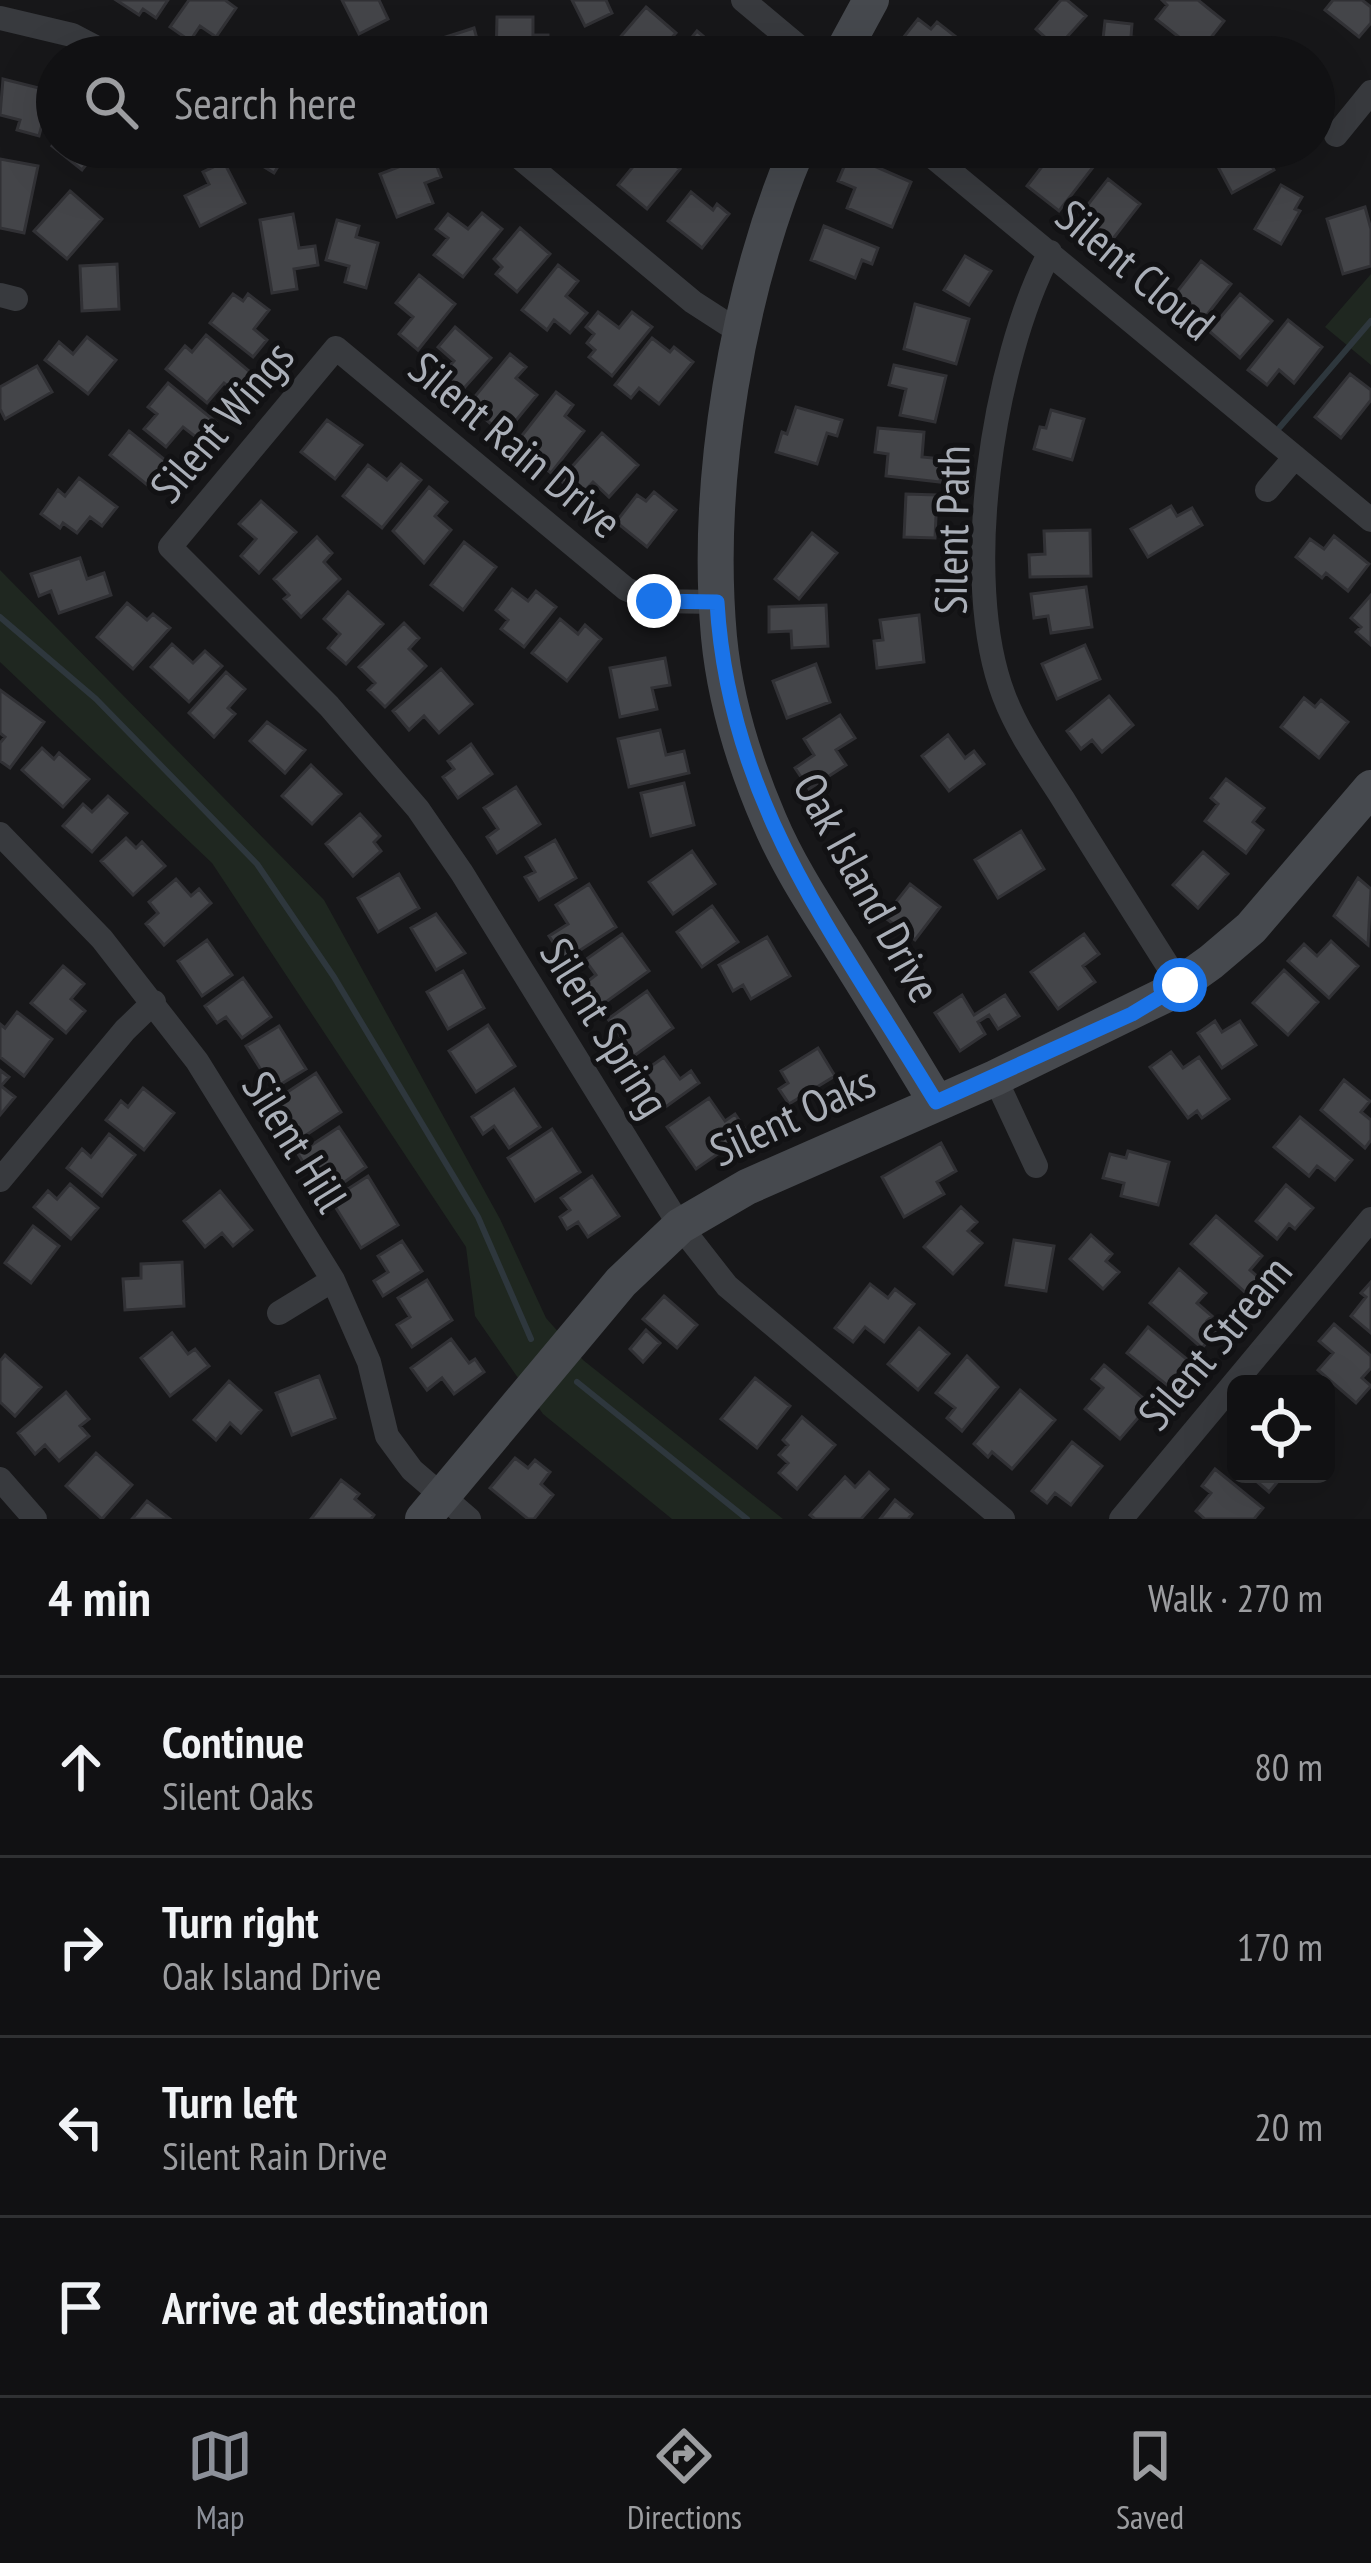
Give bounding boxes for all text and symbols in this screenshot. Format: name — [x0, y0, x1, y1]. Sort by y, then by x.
search box — [36, 36, 1335, 168]
icon: search — [78, 69, 144, 135]
text: Search here — [174, 73, 357, 131]
street label: Silent Cloud — [1045, 186, 1227, 352]
street label: Silent Wings — [137, 328, 305, 514]
street label: Silent Rain Drive — [398, 338, 634, 550]
street label: Silent Path — [921, 445, 981, 615]
route end — [627, 574, 681, 628]
street label: Oak Island Drive — [781, 762, 955, 1012]
street label: Silent Spring — [528, 927, 684, 1127]
route start — [1153, 958, 1207, 1012]
street label: Silent Oaks — [700, 1052, 884, 1178]
street label: Silent Hill — [230, 1060, 362, 1222]
street label: Silent Stream — [1124, 1243, 1304, 1441]
map controls — [1227, 1375, 1335, 1483]
button: locate — [1227, 1375, 1335, 1483]
text: 4 min — [48, 1564, 151, 1630]
text: Walk · 270 m — [1148, 1572, 1323, 1623]
text: Continue — [162, 1712, 304, 1770]
icon: ahead — [48, 1734, 114, 1800]
text: 80 m — [1254, 1741, 1323, 1792]
text: Silent Oaks — [162, 1770, 314, 1821]
text: Turn right — [162, 1892, 319, 1950]
icon: right — [48, 1914, 114, 1980]
text: 170 m — [1237, 1921, 1323, 1972]
text: Oak Island Drive — [162, 1950, 382, 2001]
text: Turn left — [162, 2072, 297, 2130]
icon: left — [48, 2094, 114, 2160]
text: 20 m — [1254, 2101, 1323, 2152]
text: Silent Rain Drive — [162, 2130, 388, 2181]
icon: arrive — [48, 2274, 114, 2340]
text: Arrive at destination — [162, 2278, 489, 2336]
tab: Map — [187, 2423, 253, 2538]
tab: Directions — [627, 2423, 742, 2538]
tab: Saved — [1116, 2423, 1184, 2538]

